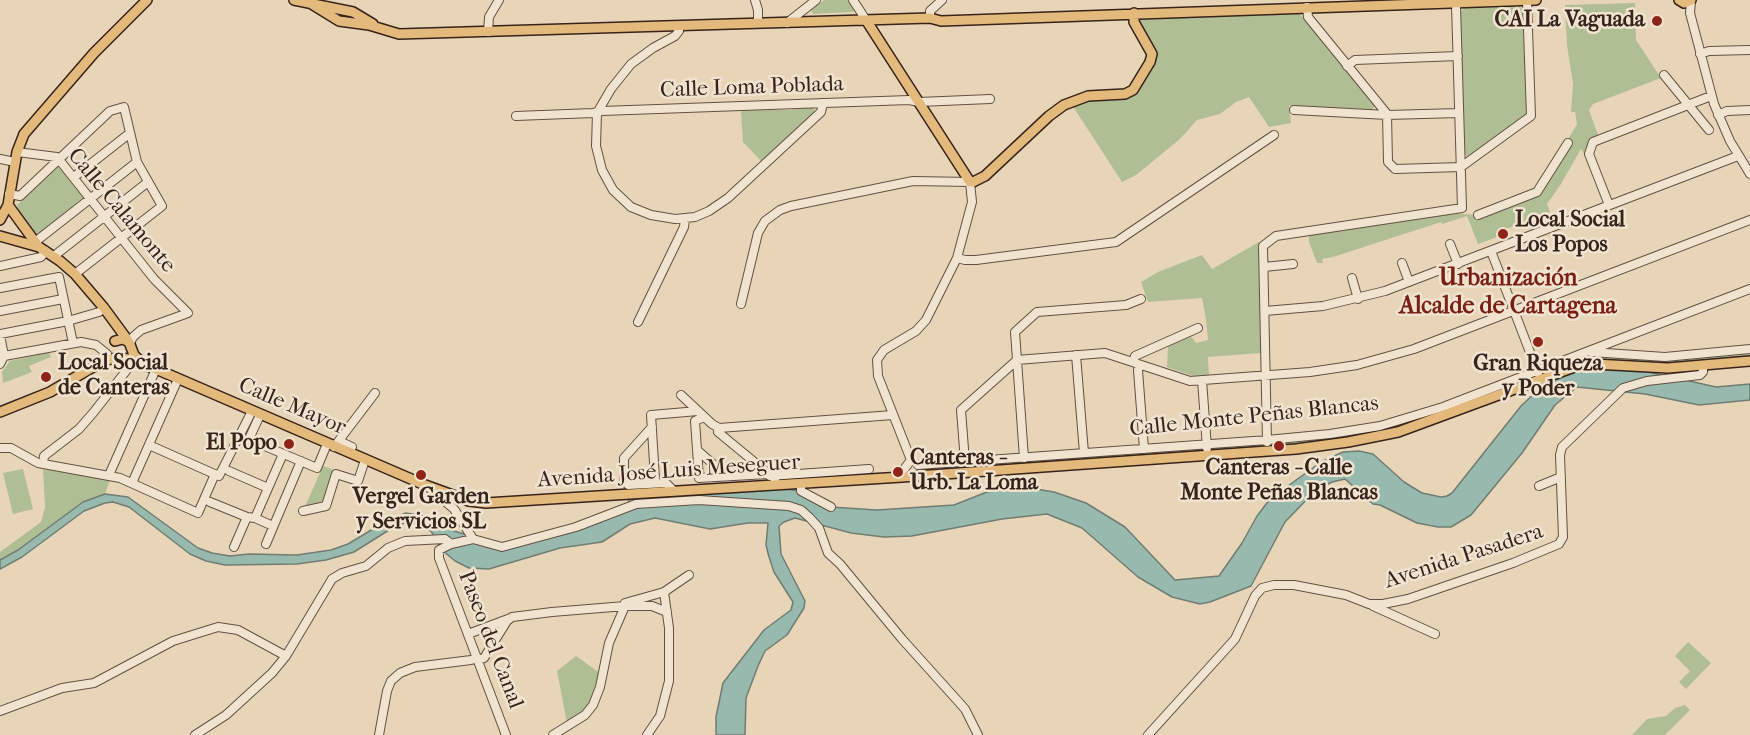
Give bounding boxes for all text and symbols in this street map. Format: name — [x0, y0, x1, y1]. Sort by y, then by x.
place label: CAI La Vaguada — [1494, 8, 1645, 34]
marker: CAI La Vaguada — [1650, 14, 1664, 28]
street label: Calle Loma Poblada — [660, 72, 844, 104]
street label: Calle Calamonte — [61, 143, 181, 279]
place label: Local Social Los Popos — [1515, 208, 1625, 260]
marker: Local Social Los Popos — [1496, 227, 1510, 241]
district label: Urbanización Alcalde de Cartagena — [1399, 265, 1617, 321]
marker: Gran Riqueza y Poder — [1531, 335, 1545, 349]
place label: Local Social de Canteras — [58, 351, 170, 402]
place label: Gran Riqueza y Poder — [1473, 352, 1603, 404]
marker: Local Social de Canteras — [39, 370, 53, 384]
street label: Calle Mayor — [234, 373, 350, 441]
street label: Calle Monte Peñas Blancas — [1128, 391, 1380, 443]
place label: El Popo — [206, 431, 277, 457]
marker: El Popo — [282, 437, 296, 451]
marker: Canteras - Calle Monte Peñas Blancas — [1272, 439, 1286, 453]
place label: Canteras - Urb. La Loma — [910, 446, 1038, 498]
street label: Avenida José Luis Meseguer — [537, 450, 801, 494]
place label: Canteras - Calle Monte Peñas Blancas — [1180, 456, 1378, 508]
marker: Canteras - Urb. La Loma — [891, 465, 905, 479]
marker: Vergel Garden y Servicios SL — [414, 468, 428, 482]
place label: Vergel Garden y Servicios SL — [352, 485, 490, 536]
street label: Avenida Pasadera — [1381, 519, 1547, 595]
street label: Paseo del Canal — [452, 567, 528, 713]

